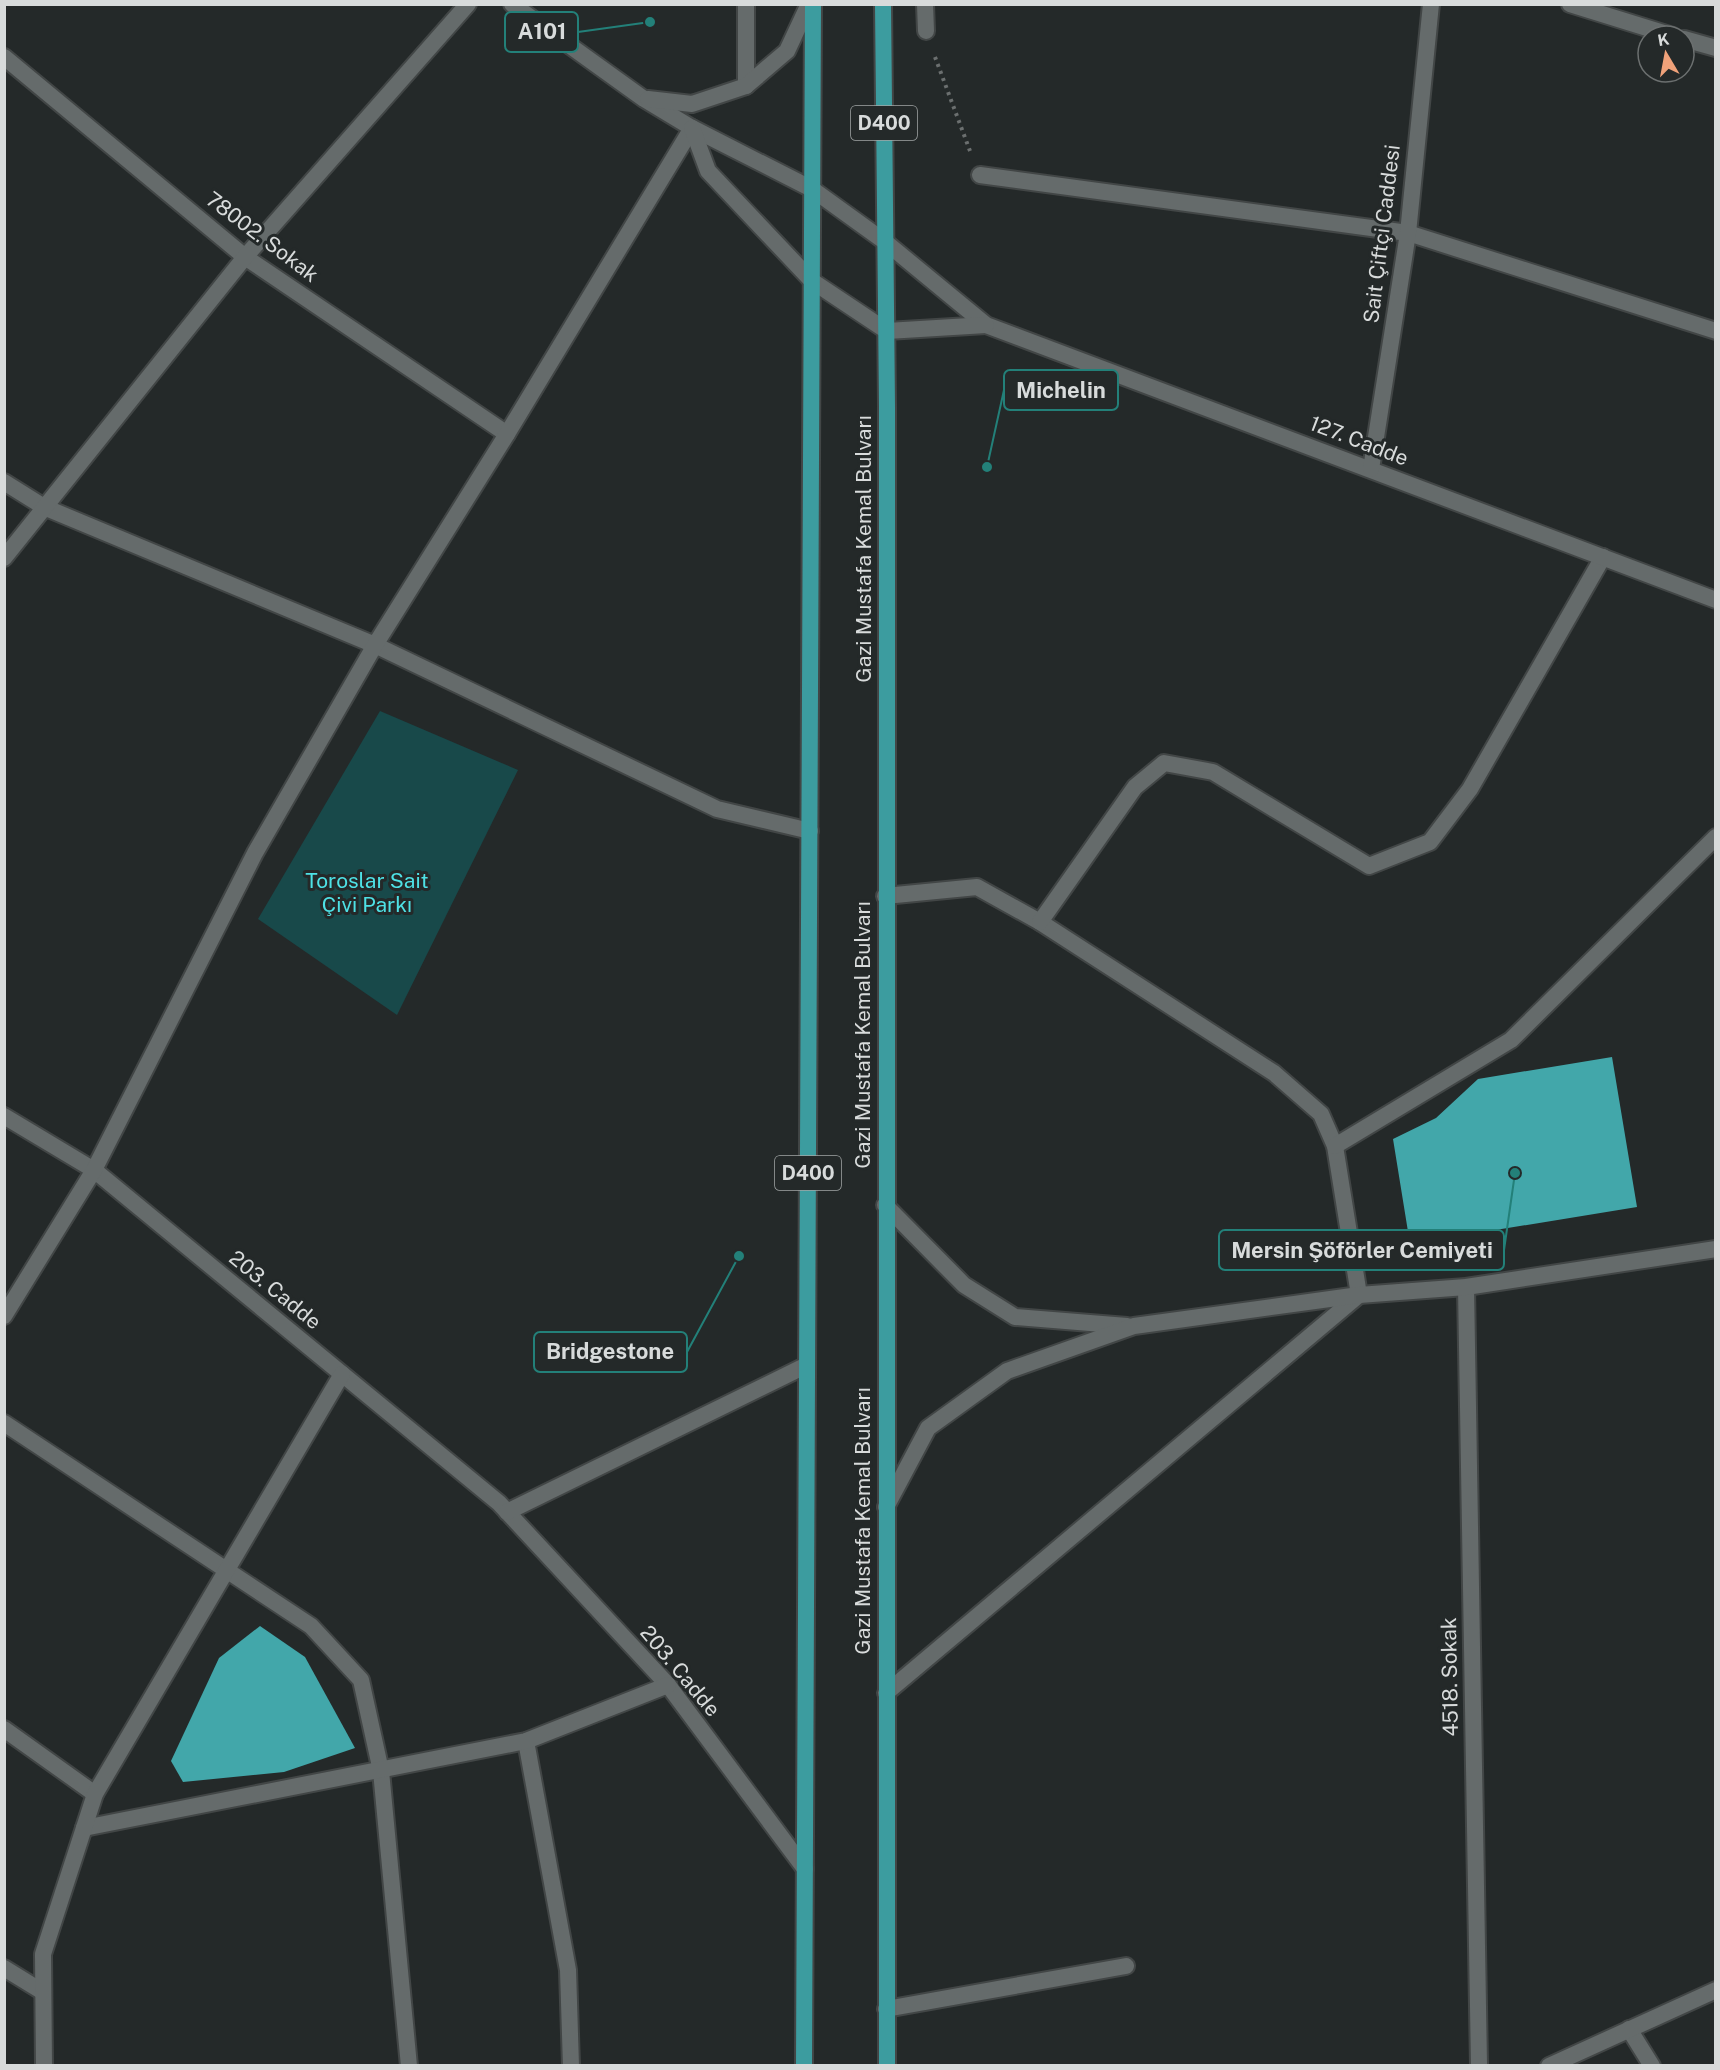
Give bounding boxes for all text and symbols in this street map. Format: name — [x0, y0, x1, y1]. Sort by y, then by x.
callout: A101 — [505, 12, 578, 52]
text: A101 — [518, 18, 567, 44]
north arrow — [1636, 24, 1696, 84]
text: K — [1656, 29, 1671, 50]
road number: D400 — [851, 106, 917, 140]
street label: Sait Çiftçi Caddesi — [1358, 143, 1405, 325]
street label: 78002. Sokak — [201, 186, 324, 287]
callout: Michelin — [1004, 370, 1118, 410]
text: Michelin — [1016, 377, 1106, 403]
street label: 127. Cadde — [1306, 410, 1412, 471]
street label: Gazi Mustafa Kemal Bulvarı — [851, 415, 876, 683]
park label: Toroslar Sait Çivi Parkı — [305, 868, 429, 917]
street label: Gazi Mustafa Kemal Bulvarı — [850, 901, 875, 1169]
road number: D400 — [775, 1156, 841, 1190]
callout: Mersin Şöförler Cemiyeti — [1219, 1230, 1504, 1270]
text: Mersin Şöförler Cemiyeti — [1231, 1237, 1493, 1263]
street label: 203. Cadde — [224, 1245, 326, 1334]
callout: Bridgestone — [534, 1332, 687, 1372]
text: Bridgestone — [546, 1338, 674, 1364]
street label: Gazi Mustafa Kemal Bulvarı — [850, 1387, 875, 1655]
street label: 4518. Sokak — [1436, 1617, 1463, 1737]
street label: 203. Cadde — [635, 1620, 726, 1721]

